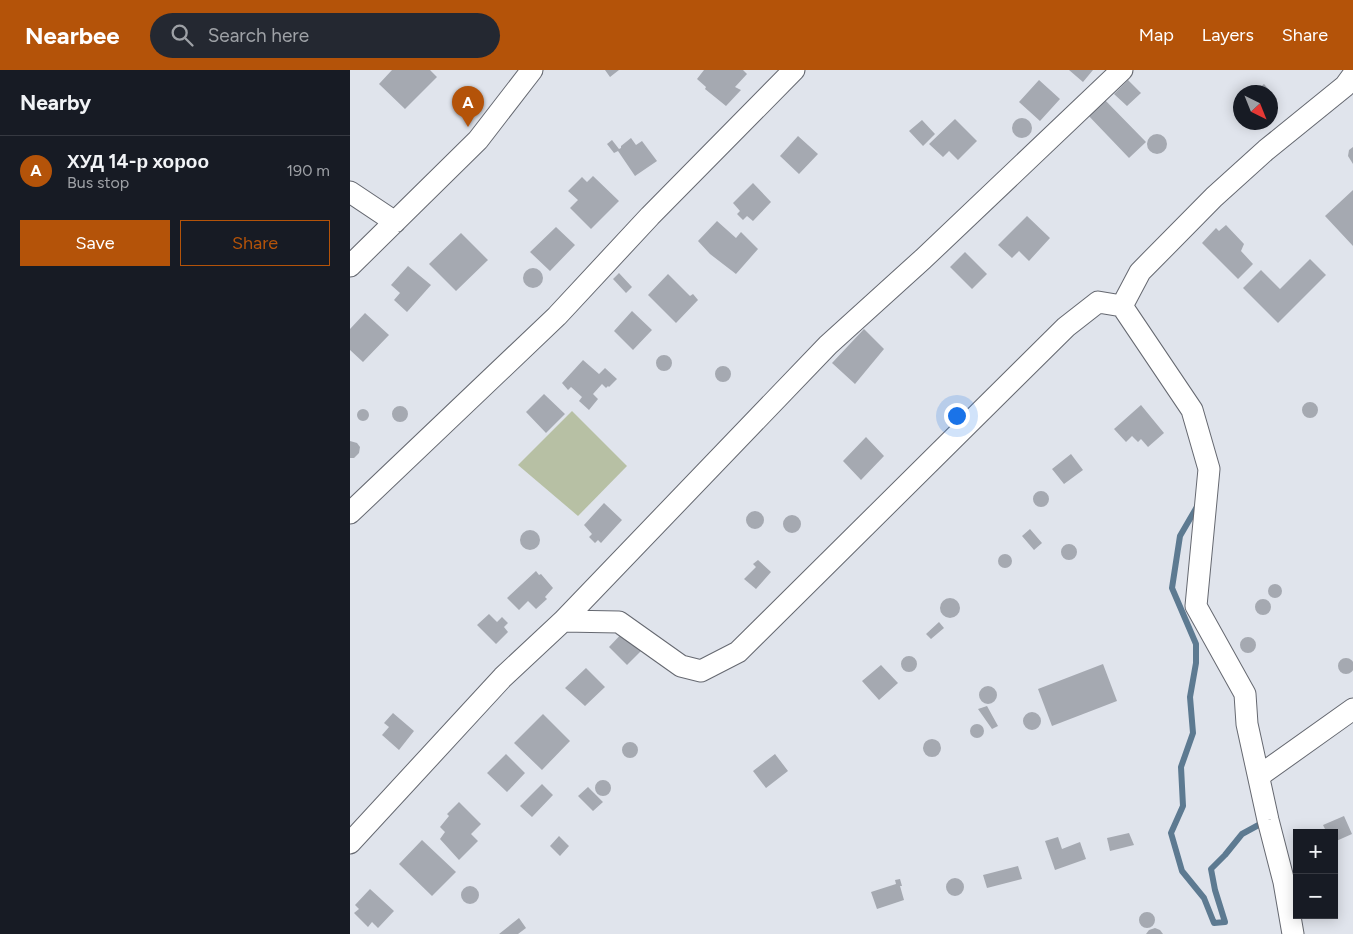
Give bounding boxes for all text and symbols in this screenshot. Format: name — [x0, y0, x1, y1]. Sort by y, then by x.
search box — [150, 13, 500, 58]
text: Nearbee — [25, 21, 120, 50]
icon: search — [168, 21, 196, 49]
text: Search here — [208, 24, 309, 47]
text: Map — [1139, 24, 1174, 46]
text: Layers — [1202, 24, 1254, 46]
text: Share — [1282, 24, 1328, 46]
north arrow — [1233, 85, 1278, 130]
pin: A — [452, 86, 484, 127]
text: Nearby — [20, 90, 91, 115]
text: ХУД 14-р хороо — [67, 150, 209, 173]
text: A — [30, 161, 42, 180]
text: 190 m — [287, 161, 330, 180]
text: Bus stop — [67, 173, 129, 192]
button: Save — [20, 220, 170, 266]
button: Share — [180, 220, 330, 266]
your location — [944, 403, 970, 429]
map controls — [1293, 829, 1338, 919]
button: + — [1293, 829, 1338, 874]
button: − — [1293, 874, 1338, 919]

